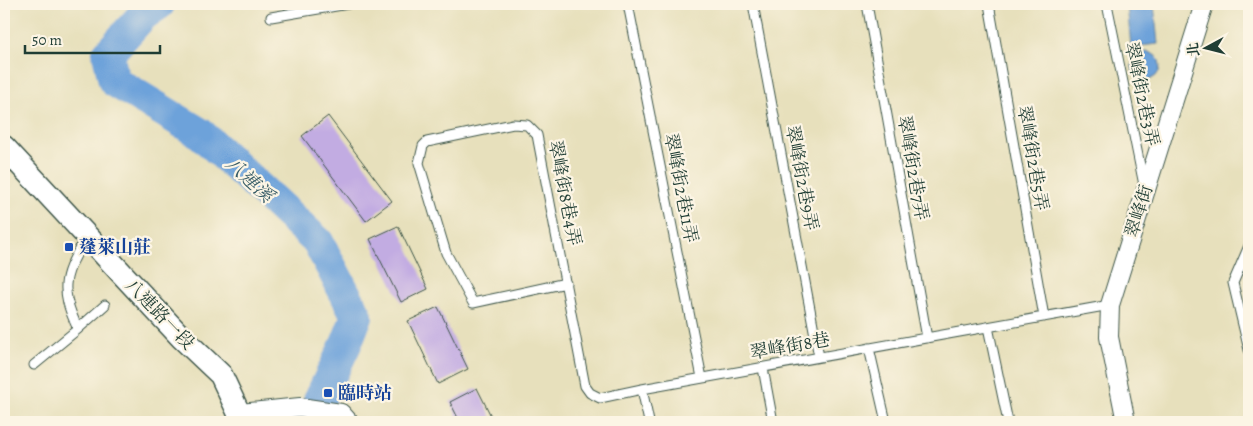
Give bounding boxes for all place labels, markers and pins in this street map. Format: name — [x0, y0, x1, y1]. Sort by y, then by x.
place label: 蓬萊山莊 — [79, 235, 151, 259]
marker: 蓬萊山莊 — [63, 241, 75, 253]
place label: 臨時站 — [338, 381, 392, 405]
marker: 臨時站 — [322, 387, 334, 399]

